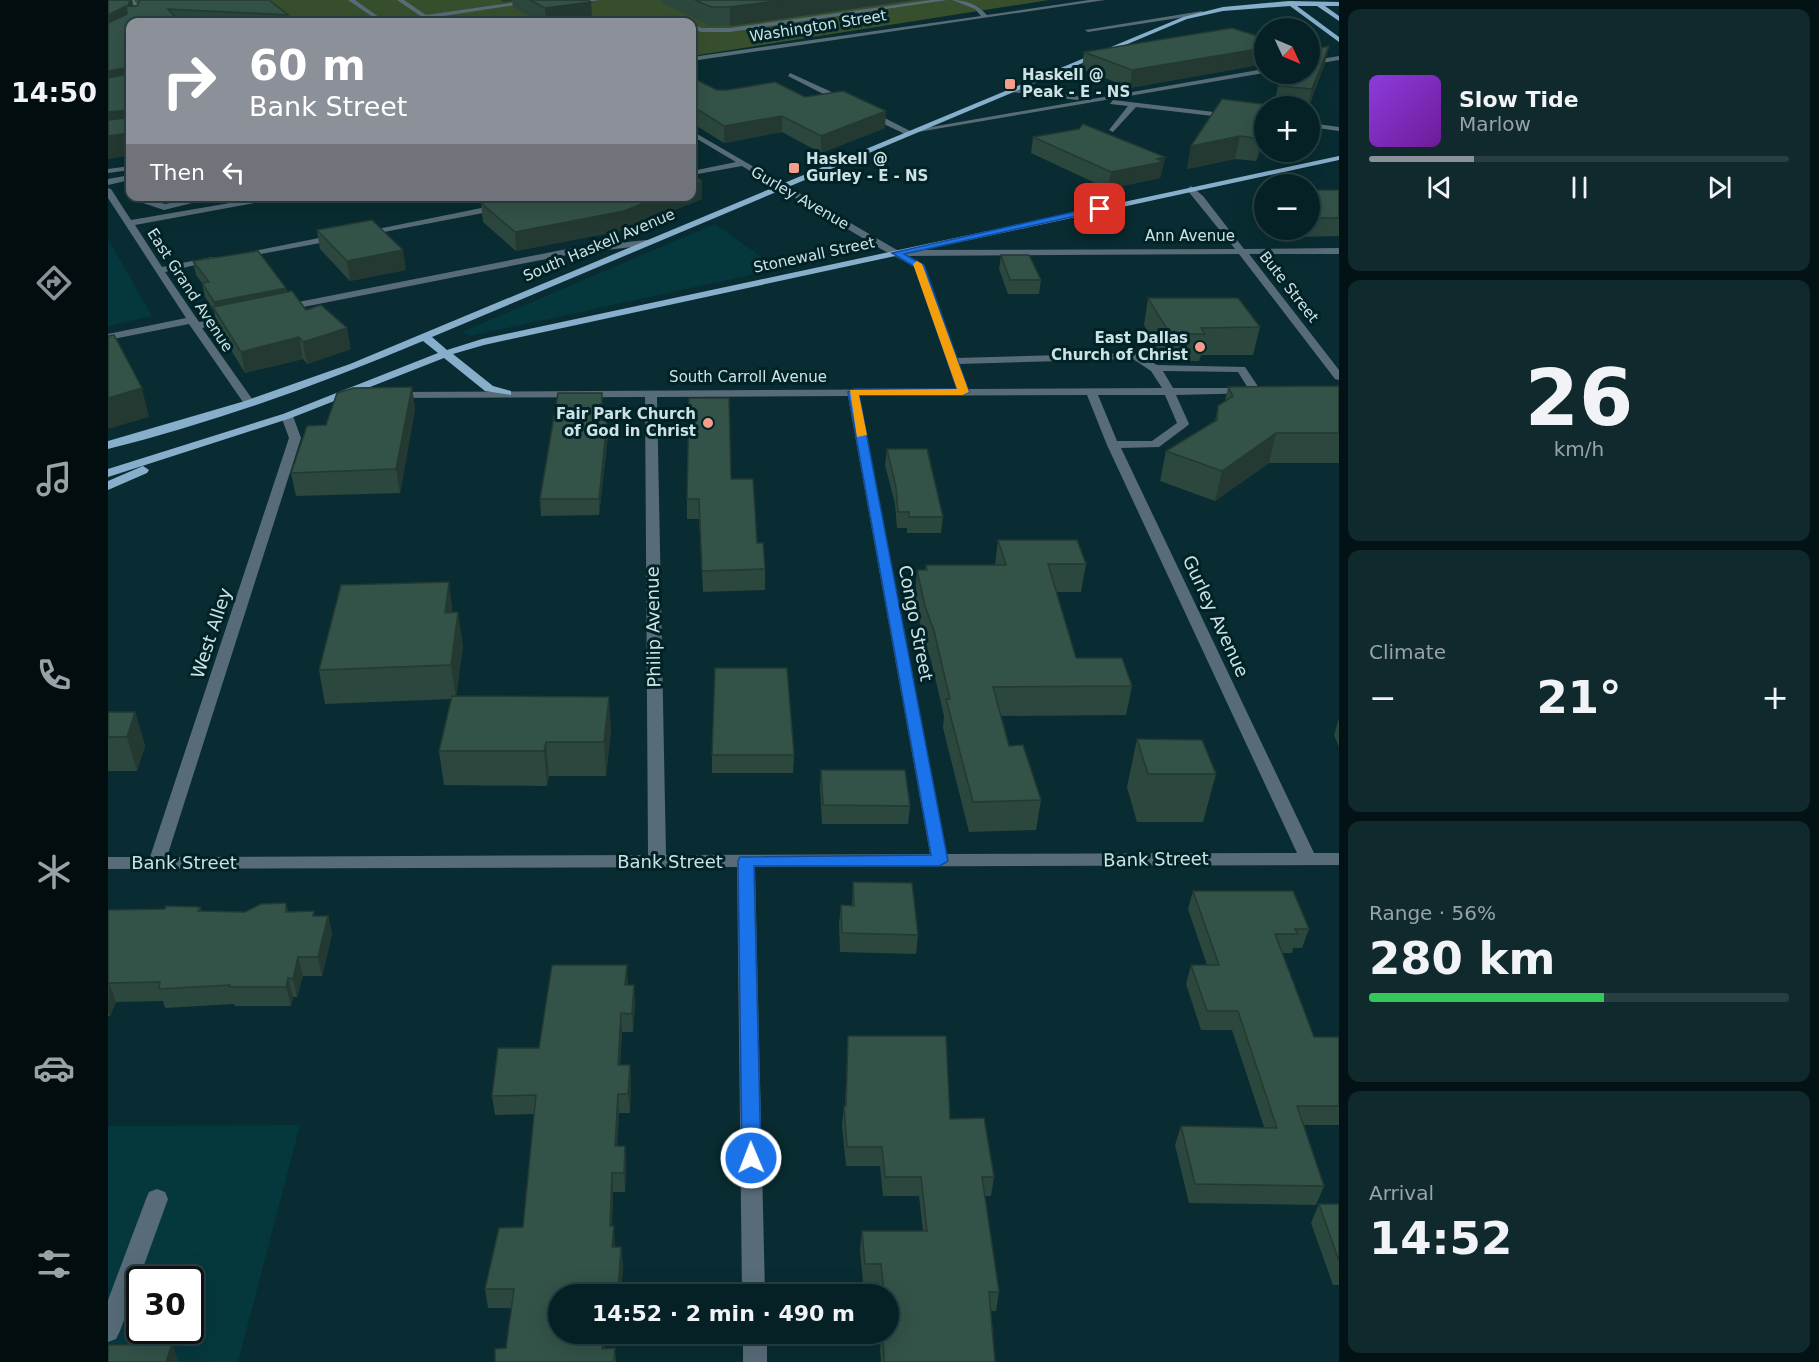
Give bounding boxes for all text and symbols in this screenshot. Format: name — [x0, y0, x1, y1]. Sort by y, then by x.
street label: Washington Street — [748, 6, 888, 46]
north arrow — [1254, 18, 1320, 84]
map controls — [1254, 18, 1320, 240]
text: 60 m — [249, 41, 366, 90]
icon: right — [150, 42, 228, 120]
place label: Haskell @ Peak - E - NS — [1022, 66, 1130, 101]
text: 14:50 — [11, 77, 97, 108]
marker: Haskell @ Peak - E - NS — [1003, 77, 1017, 91]
text: Slow Tide — [1459, 87, 1579, 112]
text: Bank Street — [249, 91, 407, 122]
button: + — [1254, 96, 1320, 162]
text: Marlow — [1459, 112, 1531, 136]
place label: Haskell @ Gurley - E - NS — [806, 150, 928, 185]
icon: left — [217, 156, 250, 189]
text: Then — [150, 160, 205, 185]
marker: Haskell @ Gurley - E - NS — [787, 161, 801, 175]
street label: Gurley Avenue — [748, 163, 852, 233]
icon: previous — [1423, 171, 1456, 204]
icon: pause — [1563, 171, 1596, 204]
icon: next — [1703, 171, 1736, 204]
button: − — [1254, 174, 1320, 240]
pin — [1074, 183, 1125, 234]
icon: arrive — [1083, 192, 1116, 225]
street label: South Haskell Avenue — [521, 205, 677, 285]
street label: East Grand Avenue — [143, 225, 237, 355]
street label: Ann Avenue — [1145, 227, 1235, 245]
street label: Stonewall Street — [752, 233, 876, 277]
street label: Bute Street — [1256, 248, 1322, 326]
icon: directions — [33, 262, 75, 304]
place label: East Dallas Church of Christ — [1051, 329, 1188, 364]
marker: East Dallas Church of Christ — [1193, 340, 1207, 354]
text: 26 — [1525, 353, 1633, 443]
street label: South Carroll Avenue — [669, 368, 827, 386]
place label: Fair Park Church of God in Christ — [556, 405, 696, 440]
marker: Fair Park Church of God in Christ — [701, 416, 715, 430]
text: km/h — [1554, 437, 1604, 461]
icon: music — [33, 458, 75, 500]
street label: Gurley Avenue — [1179, 552, 1253, 680]
street label: Congo Street — [894, 563, 938, 683]
street label: Philip Avenue — [641, 566, 665, 688]
street label: West Alley — [186, 585, 236, 681]
text: Climate — [1369, 640, 1446, 664]
icon: phone — [33, 654, 75, 696]
text: 21° — [1536, 671, 1622, 724]
text: − — [1369, 678, 1397, 717]
text: + — [1761, 678, 1789, 717]
street label: Bank Street — [1103, 848, 1209, 870]
icon: climate — [33, 851, 75, 893]
street label: Bank Street — [617, 851, 723, 872]
street label: Bank Street — [131, 852, 237, 873]
text: Range · 56% — [1369, 901, 1496, 925]
text: 280 km — [1369, 932, 1555, 985]
icon: car — [33, 1047, 75, 1089]
position arrow — [719, 1126, 783, 1190]
text: Arrival — [1369, 1181, 1434, 1205]
text: 14:52 — [1369, 1212, 1512, 1265]
icon: filters — [33, 1243, 75, 1285]
speed limit sign: 30 — [126, 1266, 204, 1344]
text: 14:52 · 2 min · 490 m — [592, 1301, 855, 1326]

